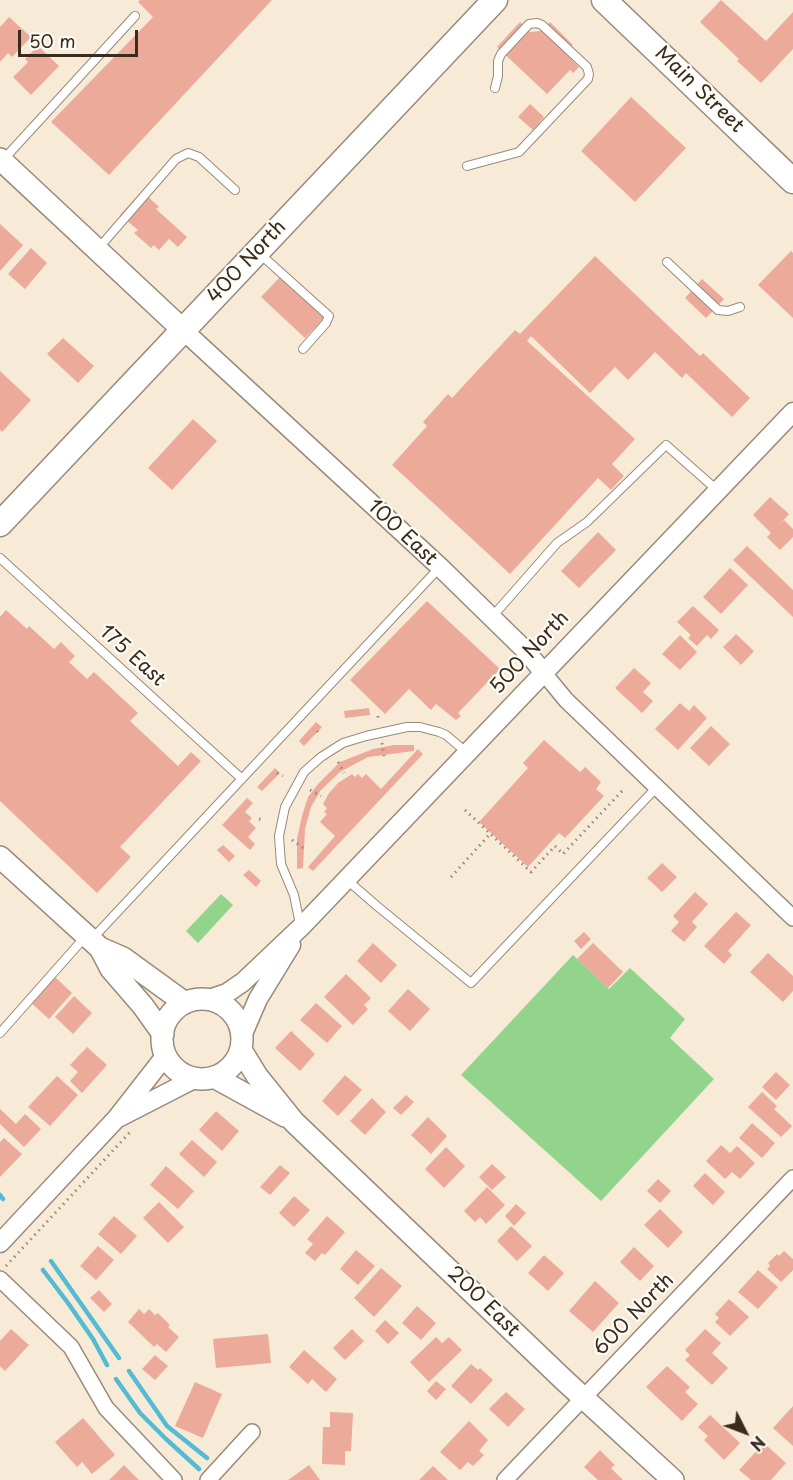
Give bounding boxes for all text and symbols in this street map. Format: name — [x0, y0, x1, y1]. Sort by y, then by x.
scale bar — [21, 18, 141, 56]
text: 50 m — [29, 27, 76, 54]
street label: Main Street — [649, 42, 749, 138]
street label: 400 North — [202, 215, 292, 309]
street label: 100 East — [362, 495, 442, 571]
street label: 500 North — [486, 607, 574, 699]
street label: 175 East — [94, 620, 170, 692]
street label: 200 East — [442, 1262, 524, 1342]
street label: 600 North — [589, 1269, 679, 1361]
north arrow — [715, 1402, 775, 1462]
text: N — [745, 1431, 772, 1457]

